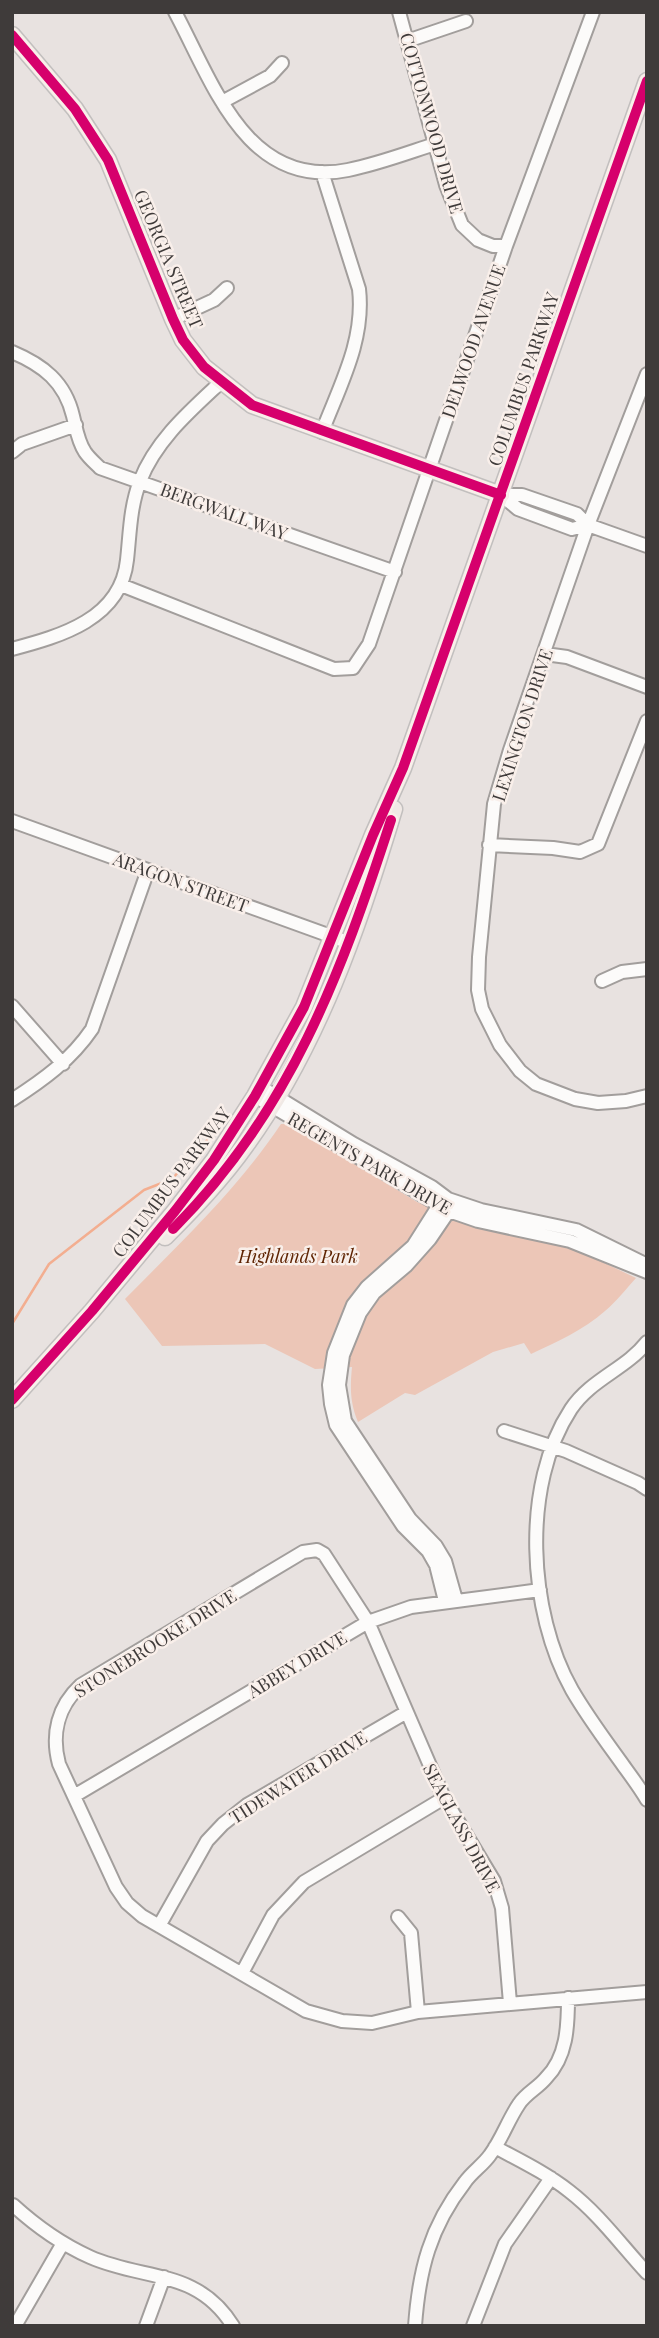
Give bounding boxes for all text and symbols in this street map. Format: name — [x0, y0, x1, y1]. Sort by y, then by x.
street label: COTTONWOOD DRIVE — [395, 30, 469, 216]
street label: GEORGIA STREET — [129, 186, 209, 332]
street label: DELWOOD AVENUE — [435, 261, 511, 421]
street label: COLUMBUS PARKWAY — [482, 289, 564, 469]
street label: BERGWALL WAY — [157, 477, 291, 545]
street label: LEXINGTON DRIVE — [486, 646, 558, 804]
street label: ARAGON STREET — [109, 846, 252, 918]
street label: COLUMBUS PARKWAY — [107, 1102, 236, 1262]
street label: REGENTS PARK DRIVE — [283, 1106, 457, 1220]
park label: Highlands Park — [237, 1244, 358, 1268]
street label: STONEBROOKE DRIVE — [69, 1583, 241, 1703]
street label: ABBEY DRIVE — [242, 1625, 351, 1704]
street label: TIDEWATER DRIVE — [225, 1725, 371, 1829]
street label: SEAGLASS DRIVE — [418, 1759, 506, 1897]

